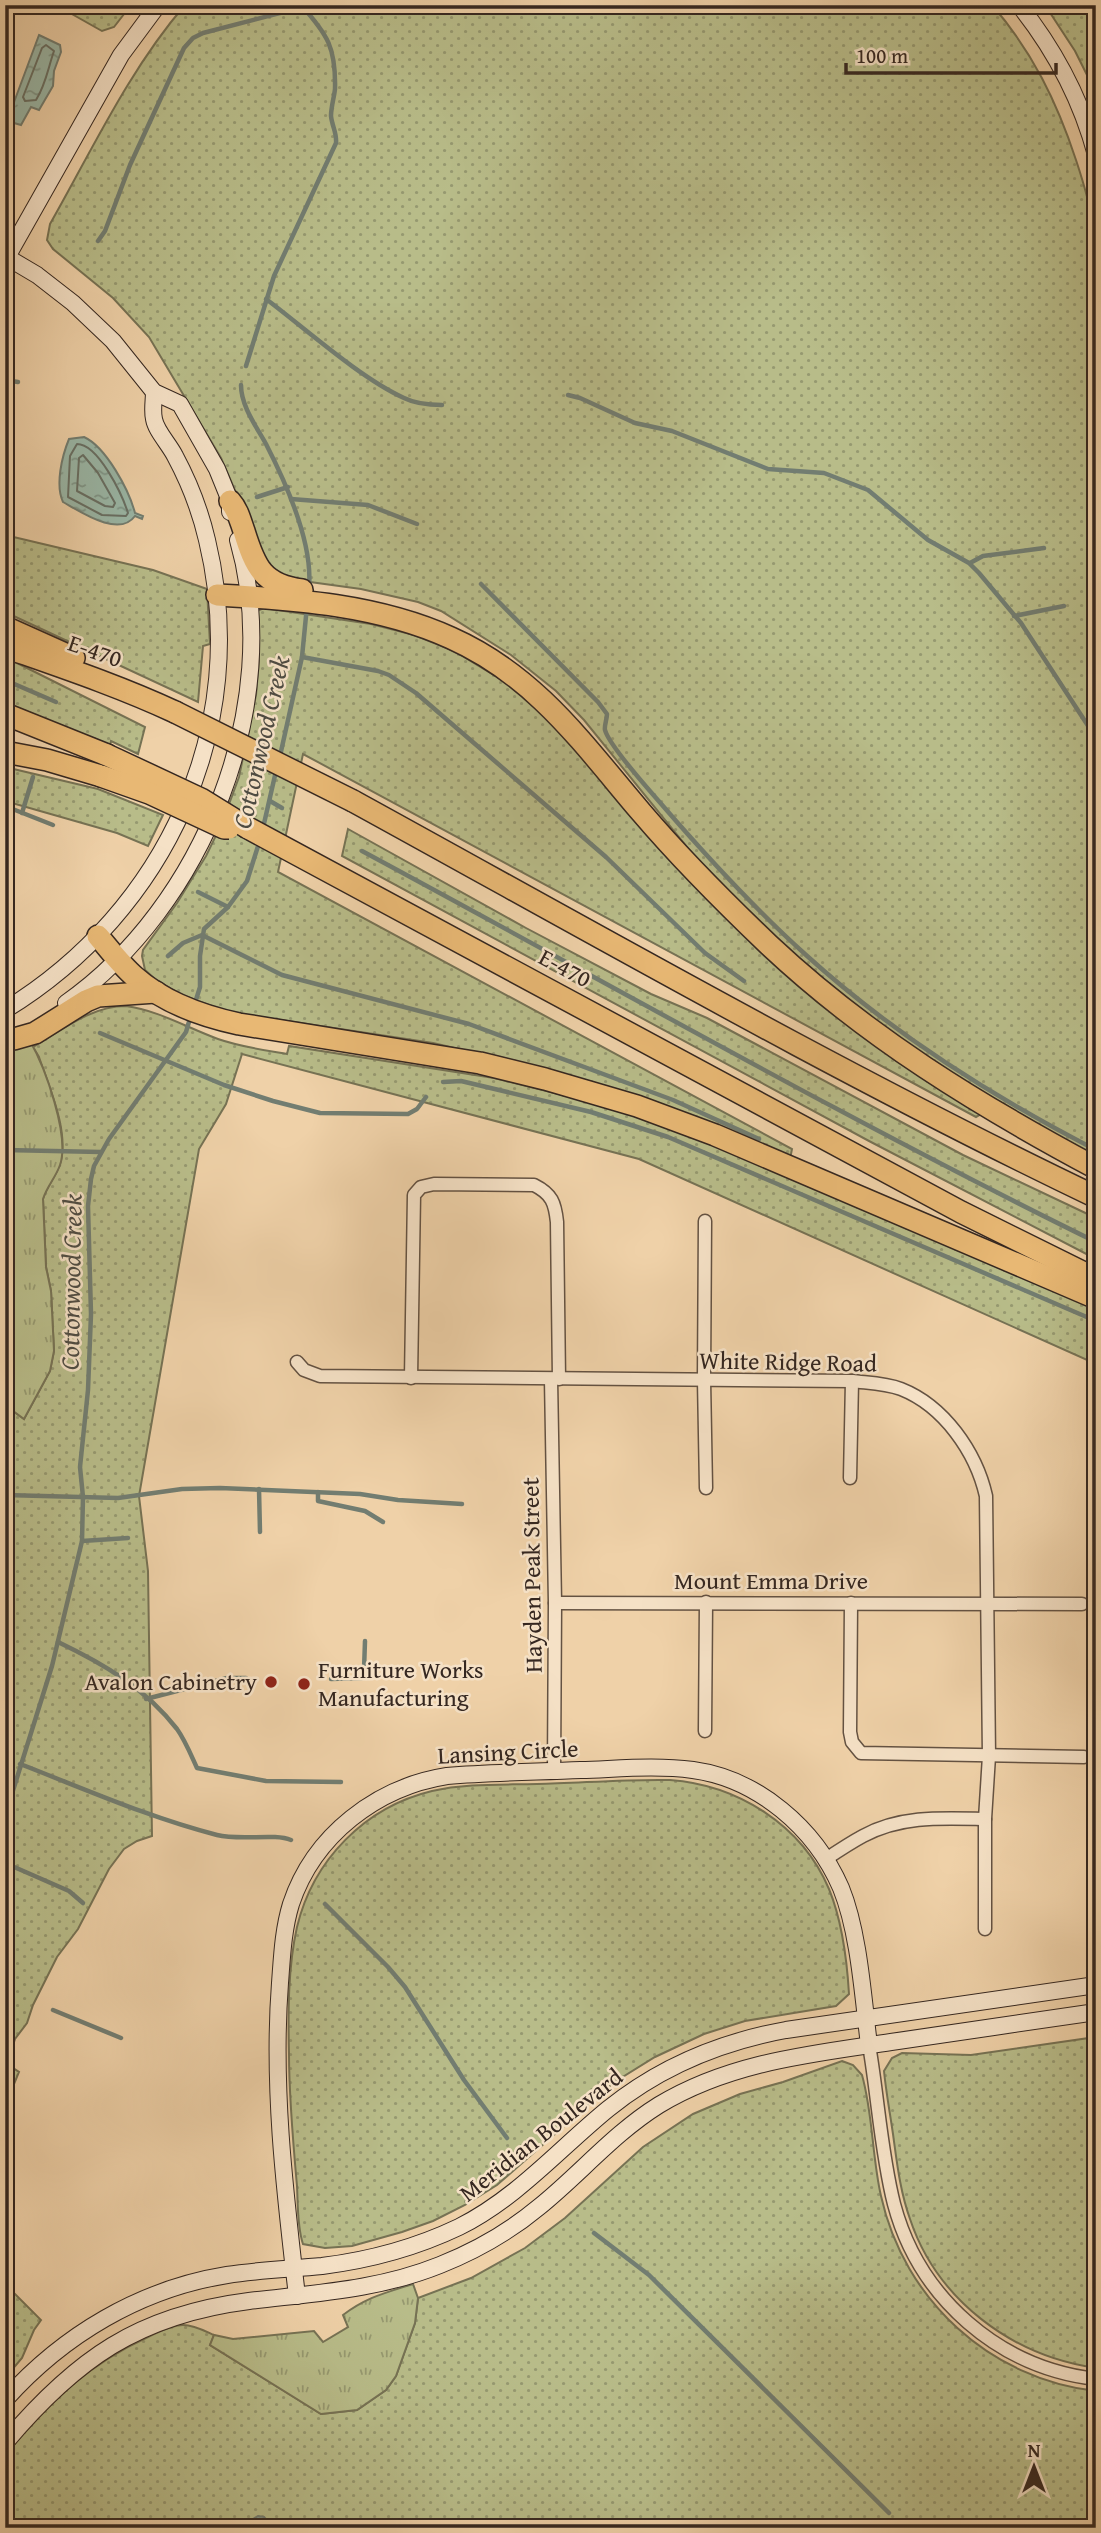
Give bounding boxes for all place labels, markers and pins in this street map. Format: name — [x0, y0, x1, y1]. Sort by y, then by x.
place label: Furniture Works Manufacturing — [318, 1652, 484, 1715]
place label: Avalon Cabinetry — [84, 1664, 257, 1699]
marker: Avalon Cabinetry — [263, 1674, 279, 1690]
marker: Furniture Works Manufacturing — [296, 1676, 312, 1692]

